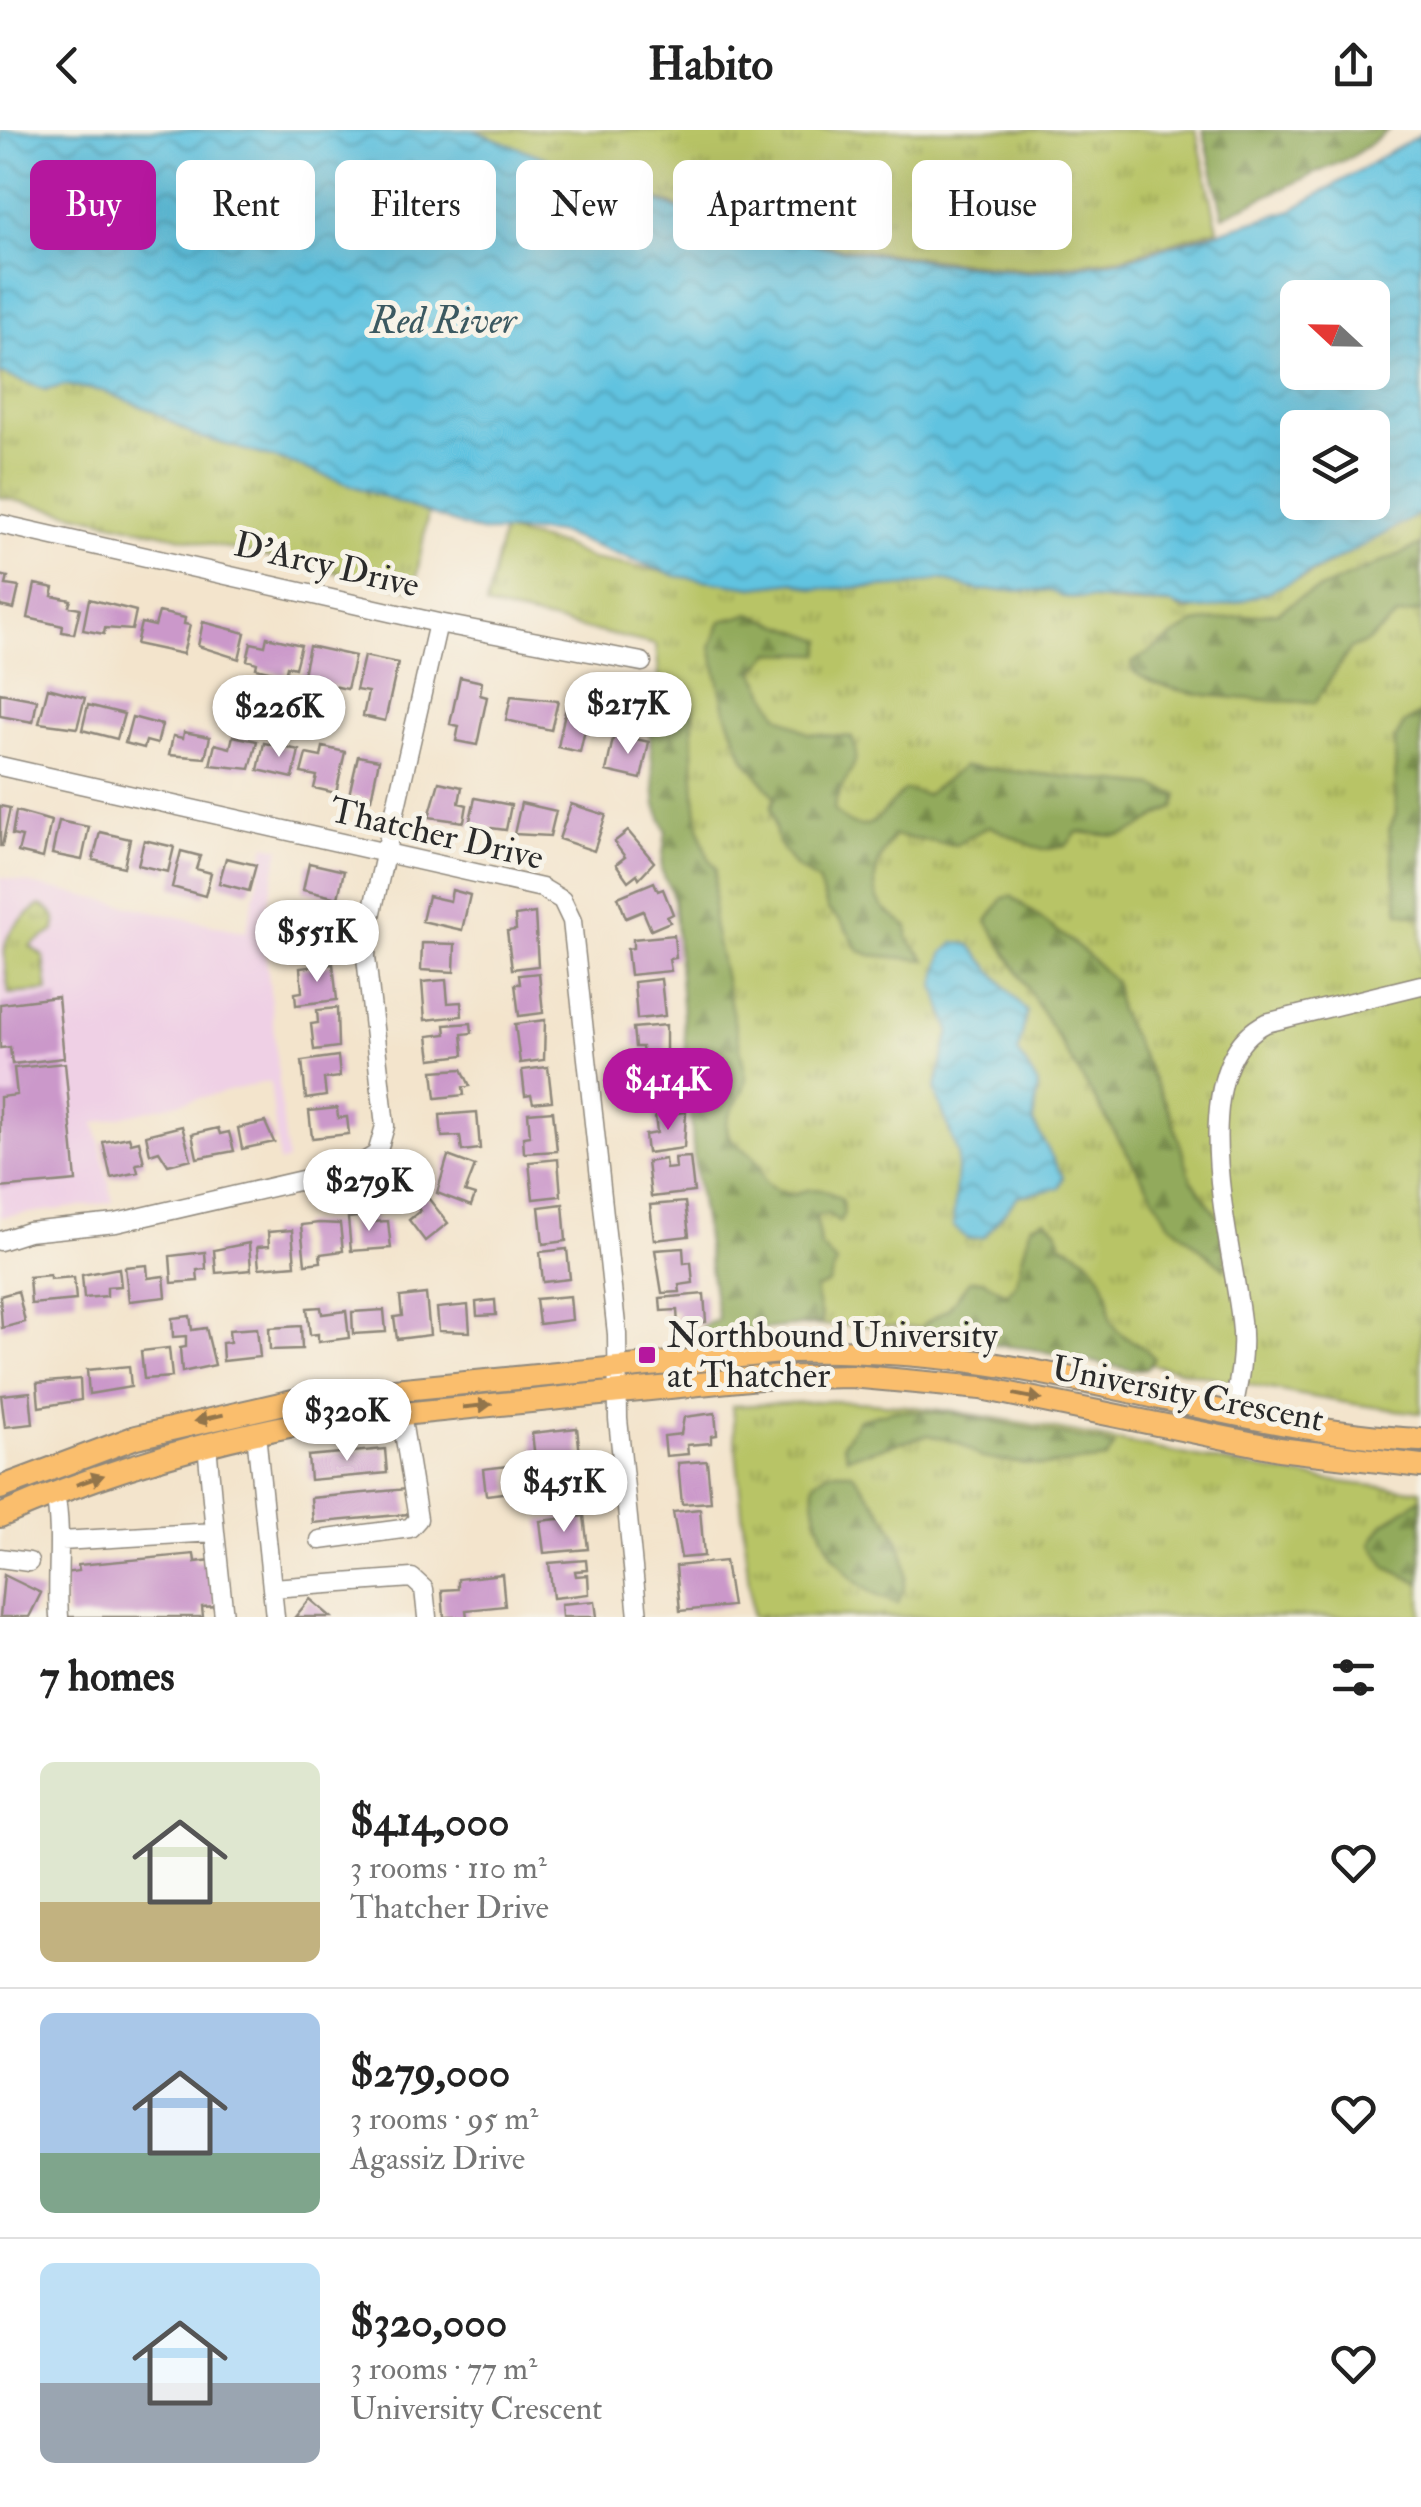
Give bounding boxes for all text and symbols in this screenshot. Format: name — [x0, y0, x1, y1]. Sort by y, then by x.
text: Habito — [648, 37, 773, 93]
icon: back — [40, 38, 95, 93]
icon: share — [1326, 38, 1381, 93]
chip: Buy — [30, 160, 156, 250]
chip: Rent — [176, 160, 315, 250]
chip: Filters — [335, 160, 496, 250]
chip: New — [516, 160, 653, 250]
chip: Apartment — [673, 160, 892, 250]
chip: House — [912, 160, 1072, 250]
north arrow — [1280, 280, 1390, 390]
map controls — [1280, 280, 1390, 520]
water label: Red River — [369, 297, 518, 345]
button: layers — [1280, 410, 1390, 520]
street label: D'Arcy Drive — [230, 522, 423, 608]
pin: $217K — [558, 672, 698, 757]
pin: $226K — [209, 675, 349, 760]
text: $217K — [587, 684, 669, 724]
text: $226K — [234, 687, 324, 727]
street label: Thatcher Drive — [326, 788, 548, 880]
pin: $551K — [247, 900, 387, 985]
text: $551K — [277, 912, 357, 952]
pin: $414K — [598, 1048, 738, 1133]
text: $414K — [625, 1060, 711, 1100]
pin: $279K — [299, 1149, 439, 1234]
text: $279K — [325, 1161, 413, 1201]
place label: Northbound University at Thatcher — [667, 1314, 998, 1398]
marker: Northbound University at Thatcher — [636, 1344, 658, 1366]
street label: University Crescent — [1048, 1346, 1328, 1442]
pin: $320K — [277, 1379, 417, 1464]
one-way arrow — [1013, 1389, 1044, 1405]
text: $320K — [304, 1391, 390, 1431]
one-way arrow — [461, 1398, 493, 1414]
one-way arrow — [193, 1411, 224, 1426]
pin: $451K — [494, 1450, 634, 1535]
text: $451K — [522, 1462, 606, 1502]
one-way arrow — [76, 1472, 106, 1487]
icon: filters — [1326, 1650, 1381, 1705]
text: 7 homes — [40, 1651, 175, 1703]
text: $414,000 — [350, 1796, 510, 1848]
icon: home — [120, 1802, 240, 1922]
icon: heart — [1326, 1835, 1381, 1890]
text: 3 rooms · 110 m² — [350, 1848, 547, 1888]
text: Thatcher Drive — [350, 1888, 549, 1928]
text: $279,000 — [350, 2047, 510, 2099]
icon: home — [120, 2053, 240, 2173]
icon: heart — [1326, 2086, 1381, 2141]
text: 3 rooms · 95 m² — [350, 2099, 538, 2139]
text: Agassiz Drive — [350, 2139, 525, 2179]
text: $320,000 — [350, 2297, 507, 2349]
icon: home — [120, 2303, 240, 2423]
icon: heart — [1326, 2336, 1381, 2391]
text: 3 rooms · 77 m² — [350, 2349, 537, 2389]
text: University Crescent — [350, 2389, 602, 2429]

